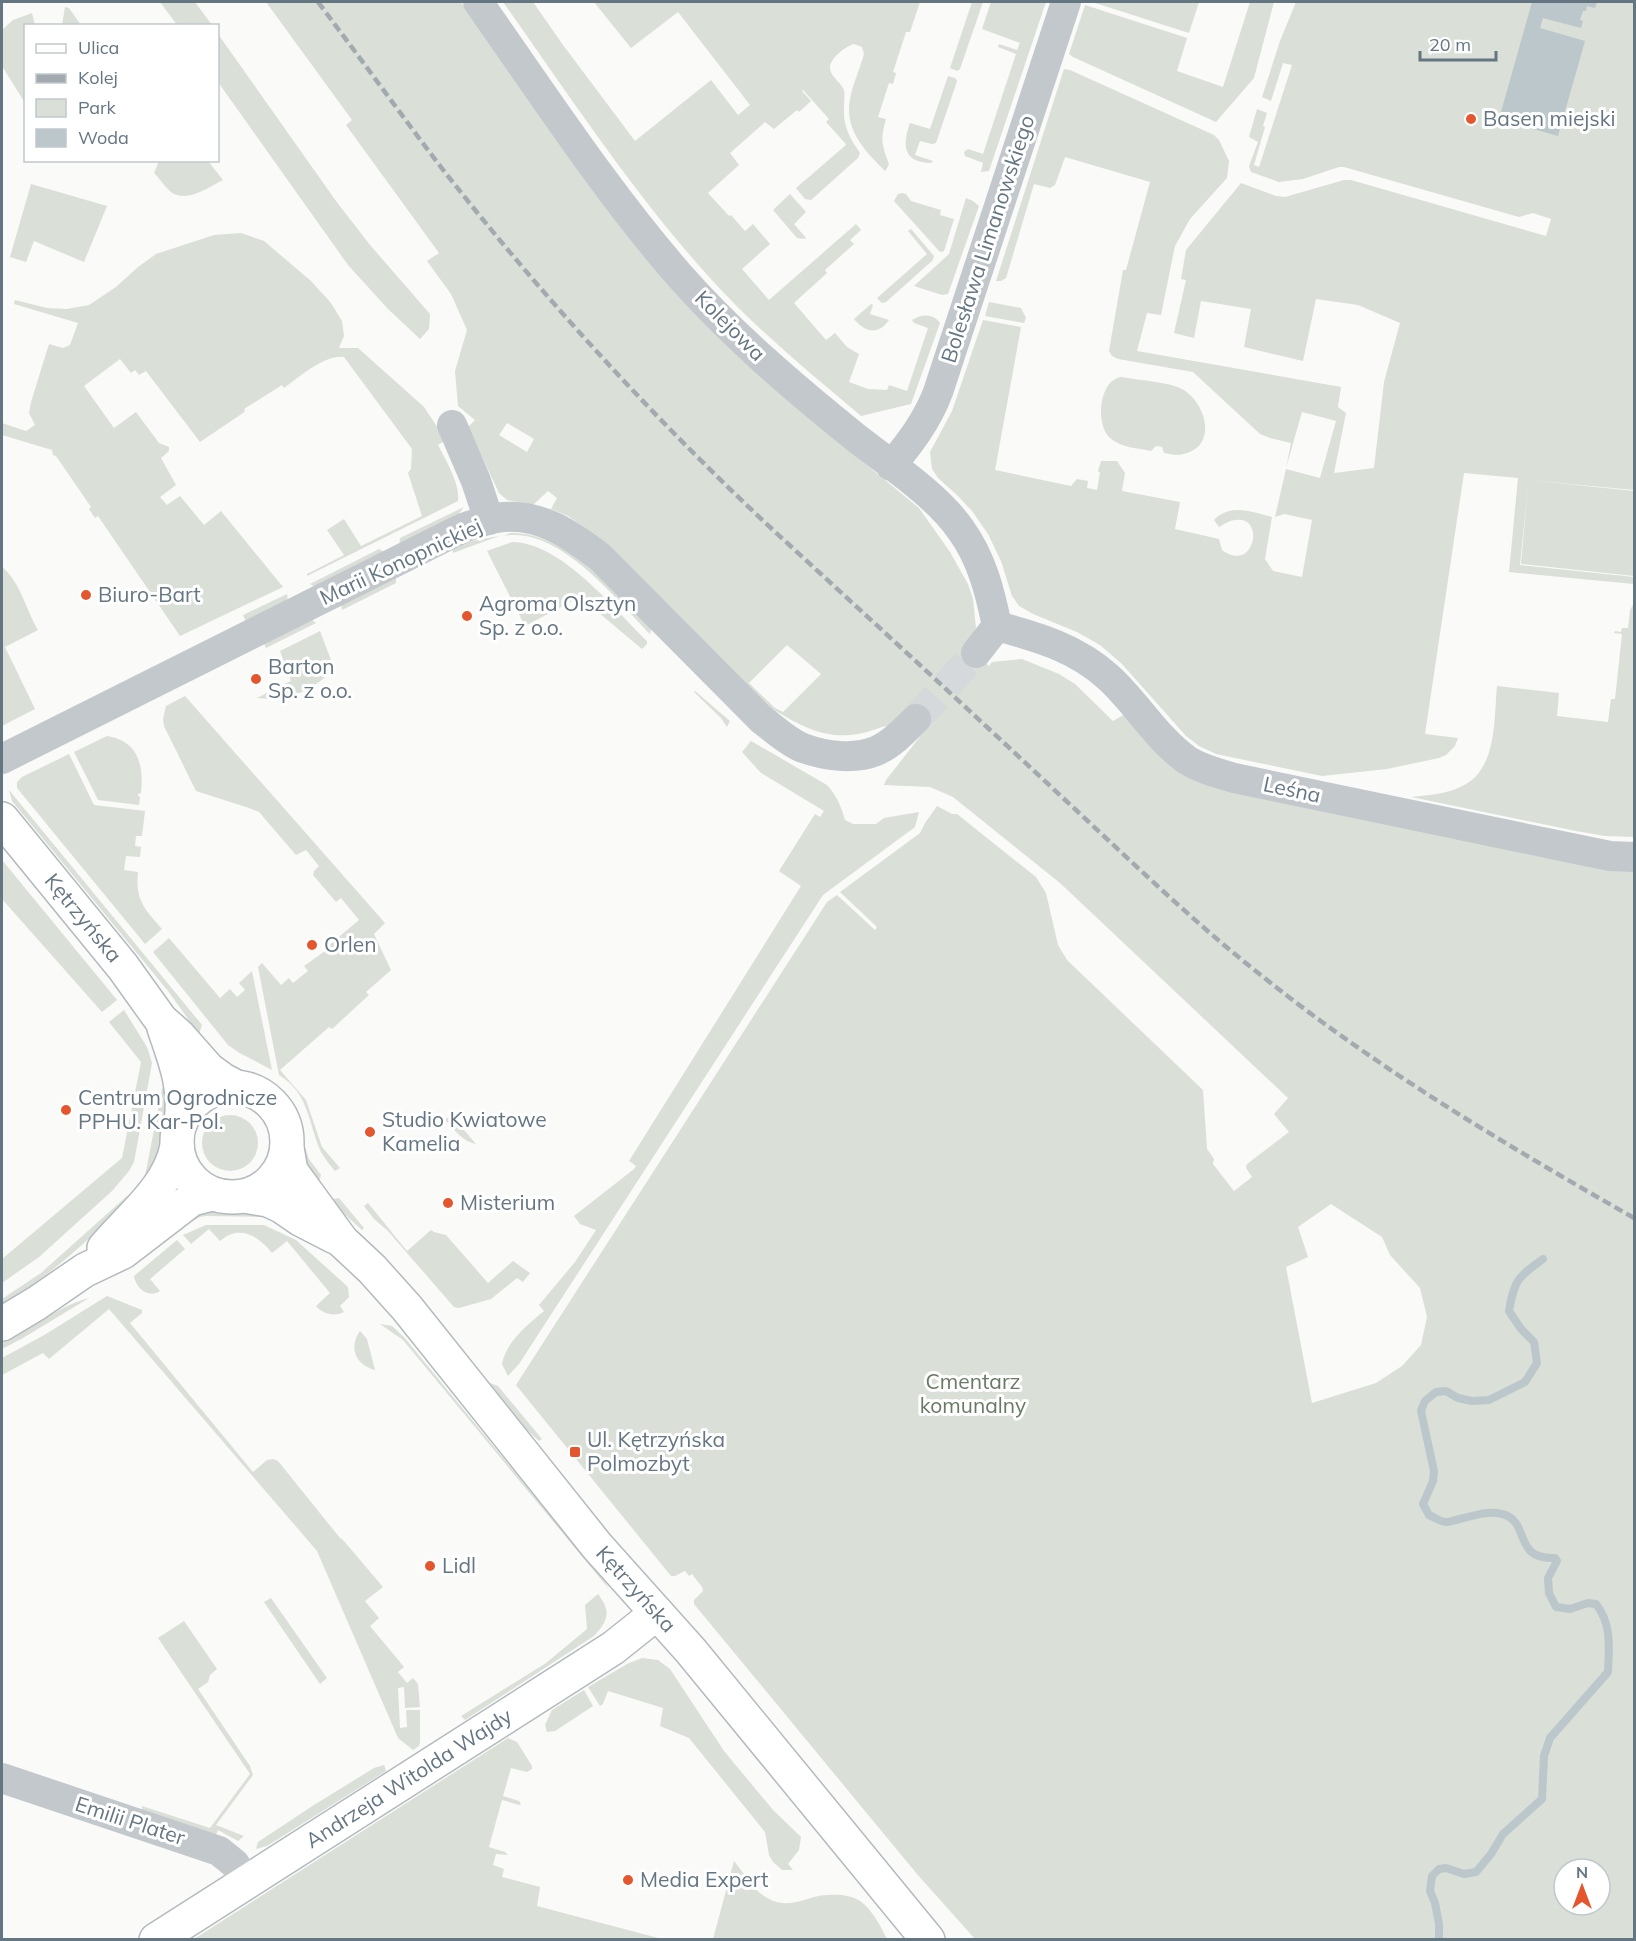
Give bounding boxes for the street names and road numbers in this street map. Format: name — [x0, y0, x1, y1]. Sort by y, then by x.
street label: Bolesława Limanowskiego — [935, 112, 1039, 366]
street label: Kolejowa — [690, 285, 771, 366]
street label: Marii Konopnickiej — [315, 512, 486, 610]
street label: Leśna — [1261, 770, 1323, 808]
street label: Kętrzyńska — [40, 868, 128, 967]
street label: Kętrzyńska — [591, 1540, 682, 1637]
street label: Andrzeja Witolda Wajdy — [300, 1702, 516, 1853]
street label: Emilii Plater — [72, 1790, 189, 1850]

